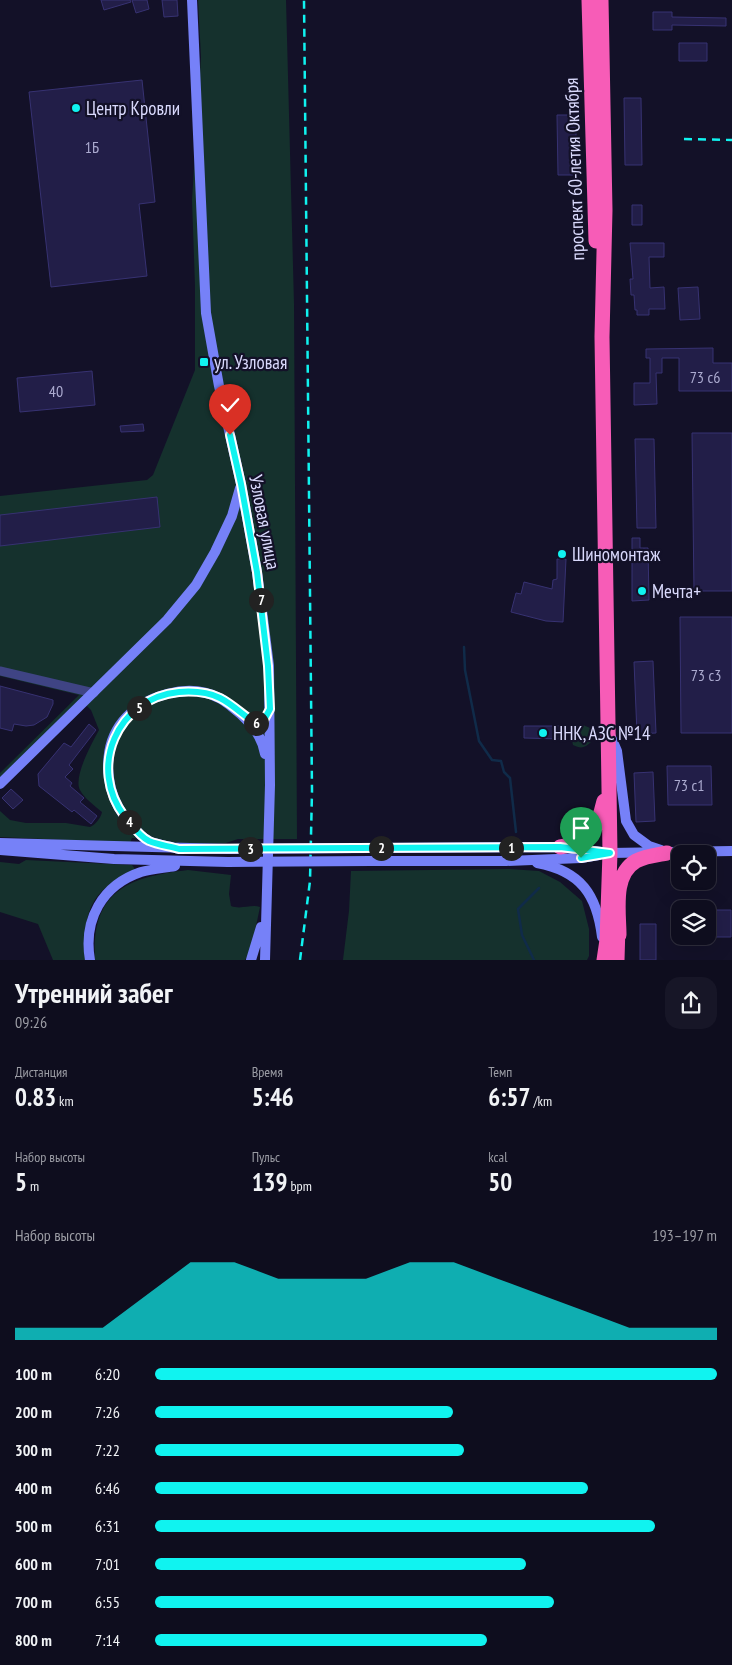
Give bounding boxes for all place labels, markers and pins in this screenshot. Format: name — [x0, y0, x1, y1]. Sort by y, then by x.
place label: Центр Кровли — [86, 96, 180, 120]
marker: Центр Кровли — [70, 102, 82, 114]
place label: ул. Узловая — [214, 350, 287, 374]
marker: ул. Узловая — [198, 356, 210, 368]
pin — [209, 384, 251, 435]
place label: Шиномонтаж — [572, 542, 661, 566]
marker: Шиномонтаж — [556, 548, 568, 560]
place label: Мечта+ — [652, 579, 701, 603]
marker: Мечта+ — [636, 585, 648, 597]
pin: 7 — [248, 588, 274, 612]
pin: 5 — [126, 696, 152, 720]
pin: 6 — [244, 710, 268, 736]
place label: ННК, АЗС №14 — [553, 721, 651, 745]
marker: ННК, АЗС №14 — [537, 727, 549, 739]
pin — [560, 807, 602, 858]
pin: 4 — [116, 810, 142, 834]
pin: 3 — [238, 836, 262, 862]
pin: 2 — [368, 836, 394, 860]
pin: 1 — [498, 836, 524, 860]

